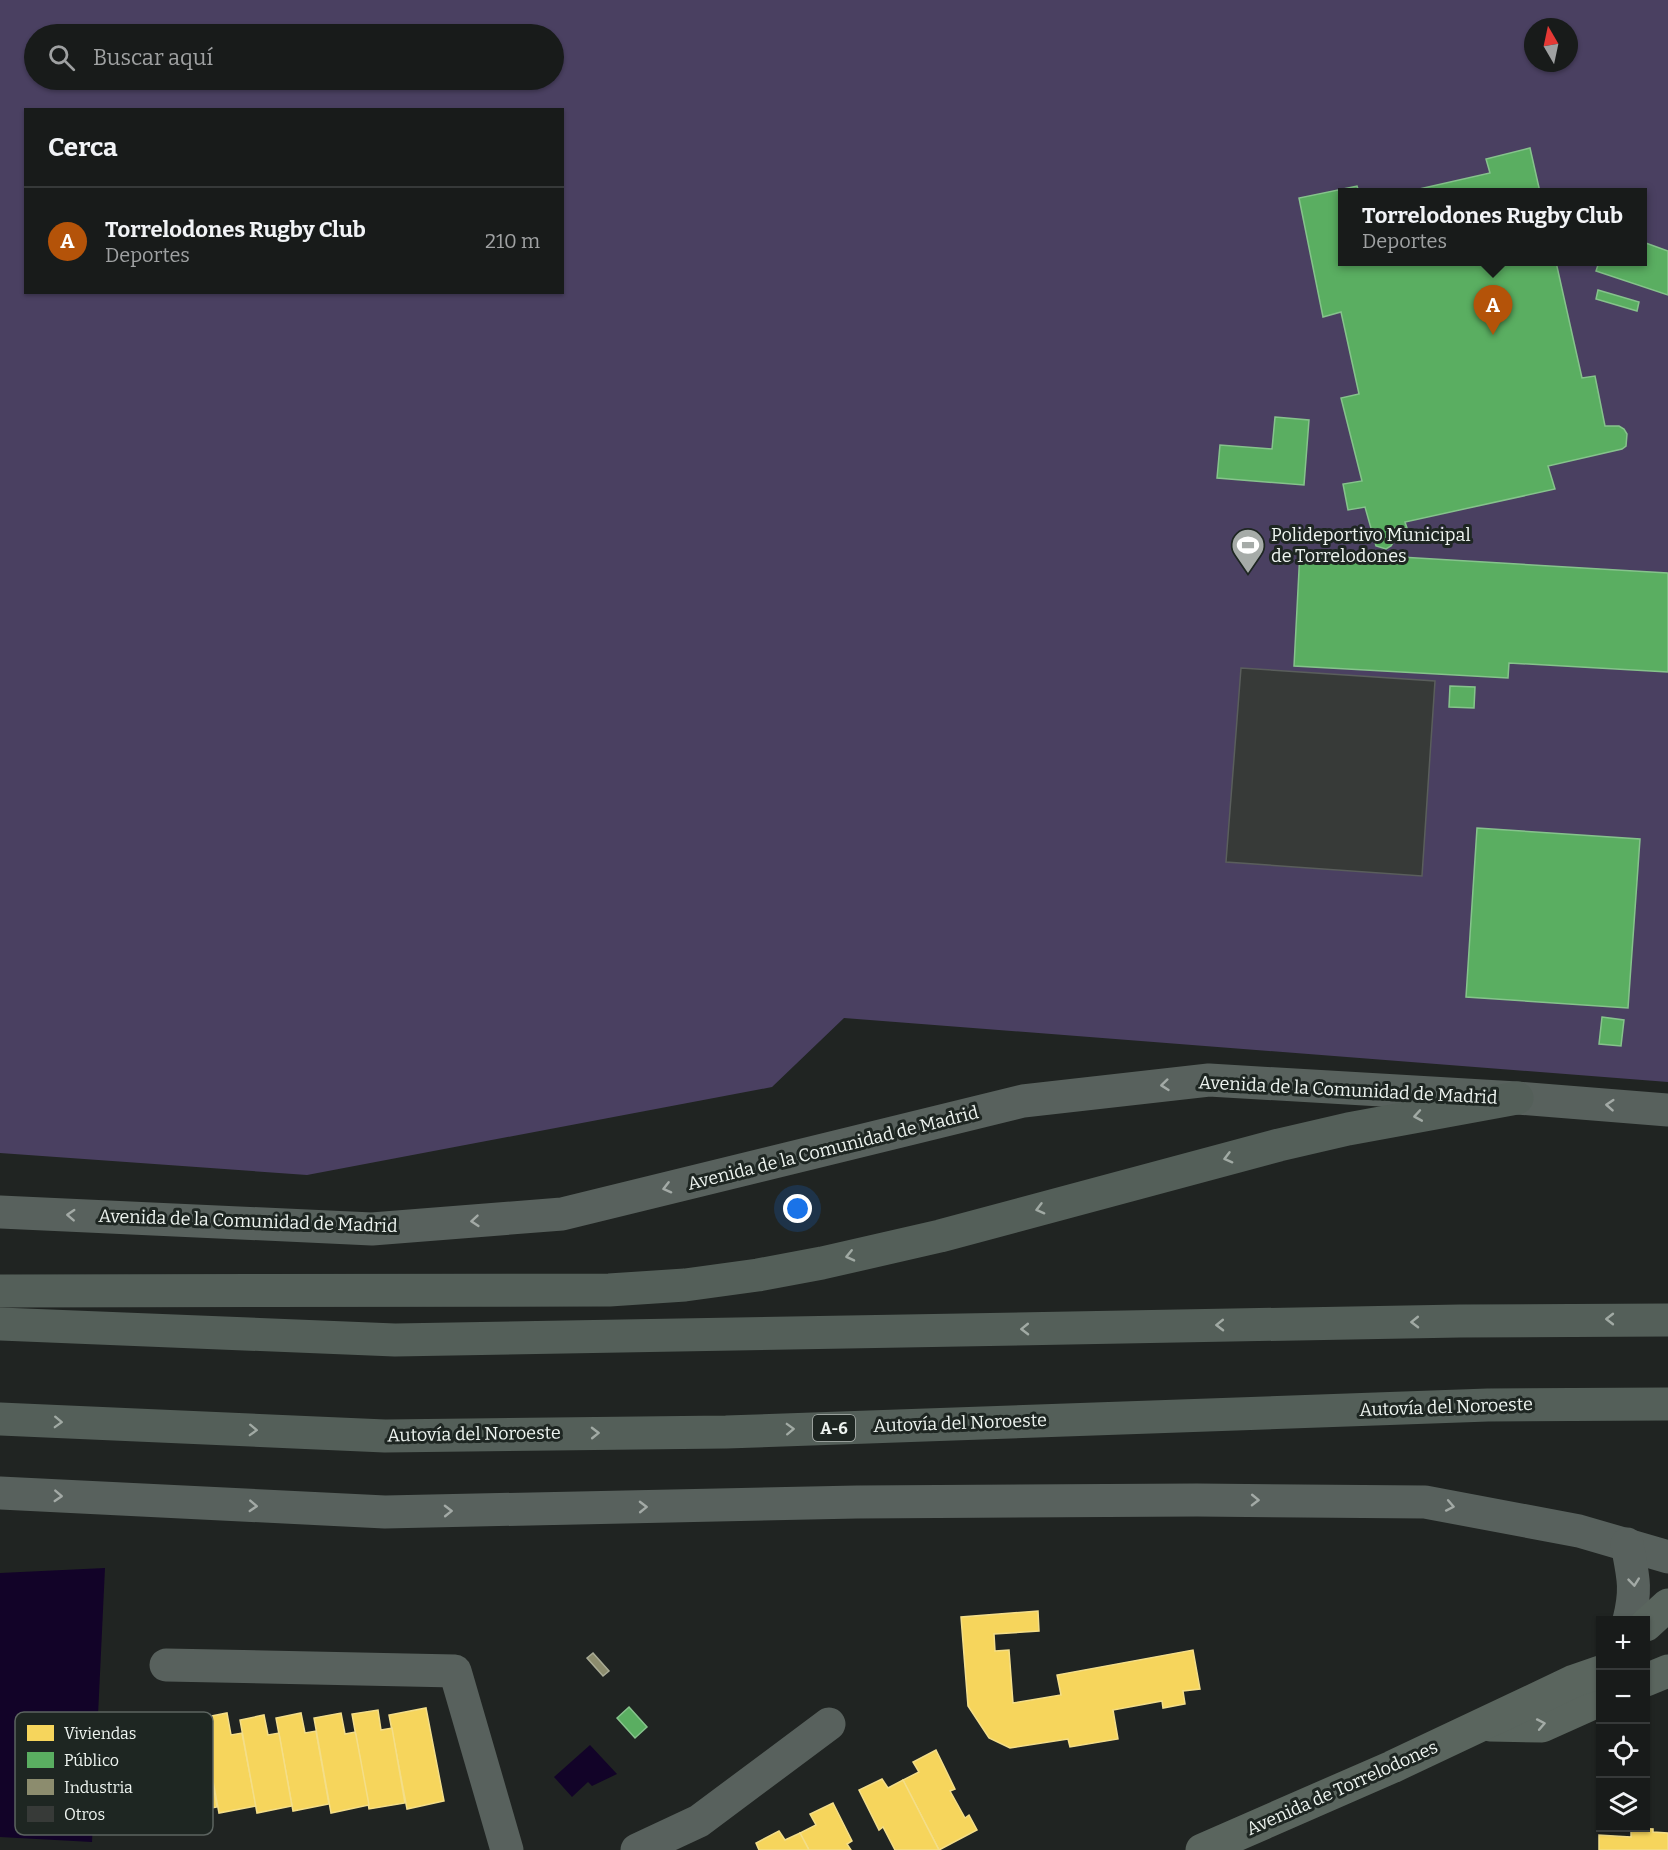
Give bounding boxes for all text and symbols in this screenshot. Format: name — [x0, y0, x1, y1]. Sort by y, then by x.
north arrow — [1524, 18, 1578, 72]
search box — [24, 24, 564, 90]
icon: search — [45, 41, 78, 74]
text: Buscar aquí — [93, 44, 213, 71]
text: Cerca — [48, 132, 118, 163]
popup — [1338, 188, 1647, 266]
text: Torrelodones Rugby Club — [1362, 202, 1623, 229]
text: Torrelodones Rugby Club — [105, 216, 366, 243]
text: A — [60, 229, 75, 253]
text: 210 m — [485, 229, 540, 253]
text: Deportes — [1362, 229, 1447, 253]
text: Deportes — [105, 243, 190, 267]
pin: A — [1474, 286, 1512, 335]
place label: Polideportivo Municipal de Torrelodones — [1271, 524, 1471, 567]
sports icon: Polideportivo Municipal de Torrelodones — [1230, 527, 1266, 574]
street label: Avenida de la Comunidad de Madrid — [1198, 1071, 1498, 1109]
one-way arrow — [1161, 1078, 1170, 1091]
one-way arrow — [1605, 1099, 1614, 1112]
street label: Avenida de la Comunidad de Madrid — [685, 1101, 981, 1195]
one-way arrow — [1414, 1109, 1424, 1122]
one-way arrow — [1223, 1151, 1233, 1164]
one-way arrow — [662, 1181, 672, 1194]
your location — [783, 1194, 812, 1223]
one-way arrow — [1035, 1202, 1045, 1214]
street label: Avenida de la Comunidad de Madrid — [98, 1205, 398, 1237]
one-way arrow — [66, 1208, 75, 1221]
one-way arrow — [471, 1214, 480, 1227]
one-way arrow — [846, 1249, 856, 1262]
one-way arrow — [1605, 1313, 1614, 1325]
one-way arrow — [1410, 1315, 1419, 1328]
one-way arrow — [1215, 1319, 1224, 1331]
one-way arrow — [1020, 1323, 1029, 1335]
street label: Autovía del Noroeste — [1359, 1393, 1533, 1421]
street label: Autovía del Noroeste — [873, 1409, 1047, 1437]
one-way arrow — [54, 1415, 63, 1428]
road number: A-6 — [813, 1415, 855, 1441]
street label: Autovía del Noroeste — [387, 1421, 561, 1447]
one-way arrow — [786, 1423, 795, 1436]
one-way arrow — [249, 1424, 258, 1436]
one-way arrow — [591, 1427, 600, 1439]
one-way arrow — [54, 1490, 63, 1503]
one-way arrow — [1251, 1494, 1260, 1506]
one-way arrow — [249, 1499, 258, 1512]
one-way arrow — [1444, 1499, 1454, 1512]
one-way arrow — [638, 1501, 647, 1513]
one-way arrow — [444, 1505, 453, 1517]
one-way arrow — [1627, 1578, 1639, 1587]
map controls — [1596, 1616, 1650, 1832]
button: + — [1596, 1616, 1650, 1670]
button: − — [1596, 1670, 1650, 1724]
legend — [15, 1712, 213, 1835]
one-way arrow — [1536, 1718, 1546, 1731]
text: Viviendas — [64, 1724, 137, 1743]
button: locate — [1596, 1724, 1650, 1778]
street label: Avenida de Torrelodones — [1243, 1736, 1441, 1840]
text: Público — [64, 1751, 119, 1770]
text: Industria — [64, 1778, 133, 1797]
button: layers — [1596, 1778, 1650, 1832]
text: Otros — [64, 1805, 105, 1824]

